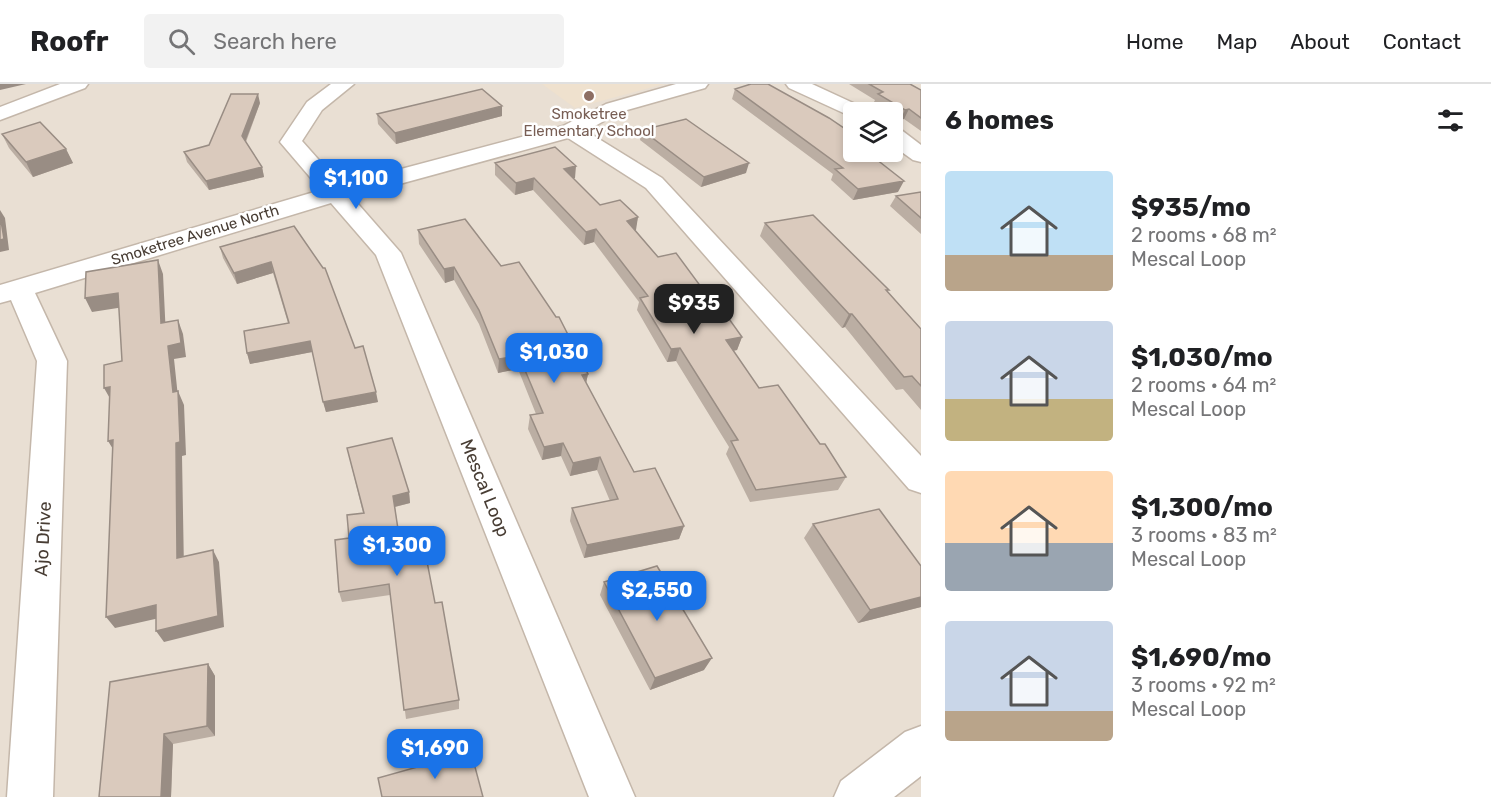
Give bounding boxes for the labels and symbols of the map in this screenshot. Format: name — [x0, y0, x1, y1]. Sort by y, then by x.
marker: Smoketree Elementary School — [582, 89, 596, 103]
place label: Smoketree Elementary School — [524, 105, 654, 140]
pin: $1,100 — [307, 159, 405, 210]
street label: Smoketree Avenue North — [109, 201, 281, 269]
pin: $935 — [658, 284, 730, 335]
pin: $1,030 — [505, 333, 603, 384]
street label: Mescal Loop — [455, 436, 515, 540]
street label: Ajo Drive — [30, 501, 56, 577]
pin: $1,300 — [348, 526, 446, 577]
pin: $2,550 — [608, 571, 706, 622]
pin: $1,690 — [386, 729, 484, 780]

